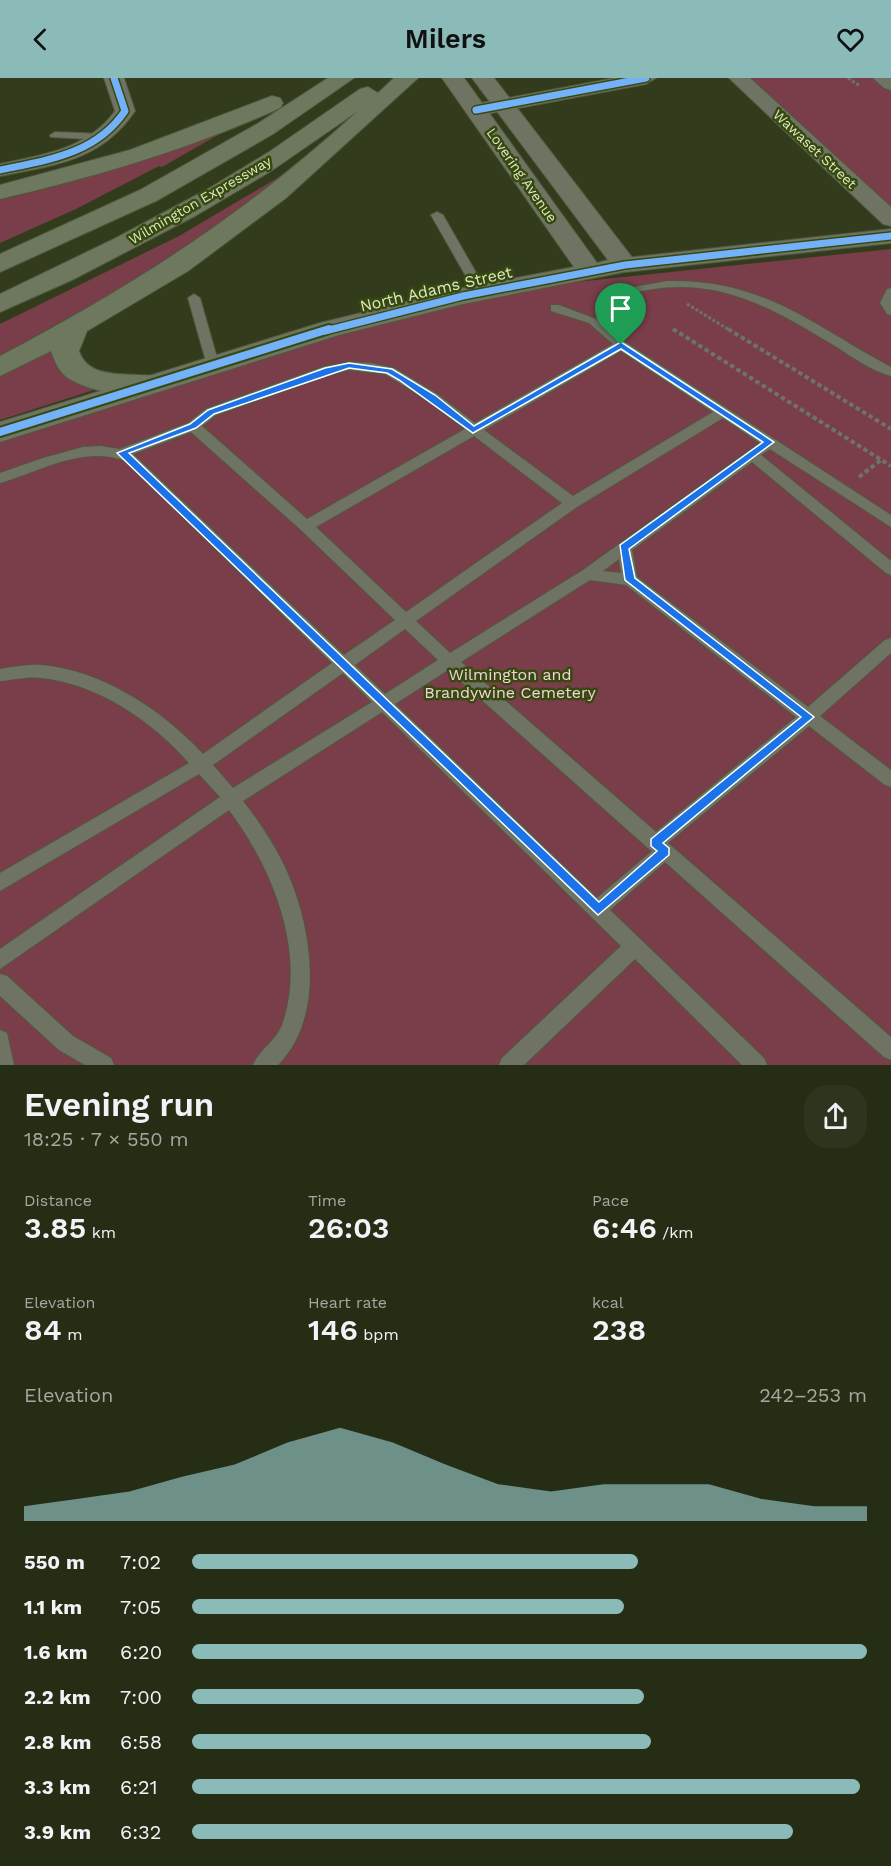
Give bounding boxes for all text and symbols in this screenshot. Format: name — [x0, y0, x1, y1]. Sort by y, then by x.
icon: back — [24, 23, 57, 56]
text: Milers — [405, 23, 486, 55]
icon: heart — [834, 23, 867, 56]
street label: Wawaset Street — [770, 106, 860, 192]
street label: Lovering Avenue — [484, 125, 560, 225]
street label: Wilmington Expressway — [126, 152, 275, 247]
street label: North Adams Street — [358, 262, 514, 316]
pin — [595, 283, 646, 345]
icon: arrive — [604, 292, 637, 325]
park label: Wilmington and Brandywine Cemetery — [424, 665, 596, 702]
text: Evening run — [24, 1085, 214, 1124]
button: share — [804, 1085, 867, 1148]
text: 18:25 · 7 × 550 m — [24, 1127, 189, 1151]
text: Distance — [24, 1191, 92, 1210]
text: Time — [308, 1191, 346, 1210]
text: Pace — [592, 1191, 629, 1210]
text: 3.85 — [24, 1210, 86, 1245]
text: 26:03 — [308, 1210, 390, 1245]
text: 6:46 — [592, 1210, 657, 1245]
text: km — [86, 1223, 116, 1242]
text: /km — [657, 1223, 694, 1242]
text: Elevation — [24, 1293, 95, 1312]
text: Heart rate — [308, 1293, 387, 1312]
text: kcal — [592, 1293, 624, 1312]
text: 84 — [24, 1312, 62, 1347]
text: 146 — [308, 1312, 358, 1347]
text: 238 — [592, 1312, 646, 1347]
text: m — [62, 1325, 82, 1344]
text: bpm — [358, 1325, 399, 1344]
text: Elevation — [24, 1383, 113, 1407]
text: 242–253 m — [759, 1383, 867, 1407]
text: 550 m — [24, 1550, 85, 1574]
text: 7:02 — [120, 1550, 161, 1574]
text: 1.1 km — [24, 1595, 82, 1619]
text: 7:05 — [120, 1595, 161, 1619]
text: 1.6 km — [24, 1640, 88, 1664]
text: 6:20 — [120, 1640, 162, 1664]
text: 2.2 km — [24, 1685, 91, 1709]
text: 7:00 — [120, 1685, 162, 1709]
text: 2.8 km — [24, 1730, 91, 1754]
text: 6:58 — [120, 1730, 162, 1754]
text: 3.3 km — [24, 1775, 91, 1799]
text: 6:21 — [120, 1775, 158, 1799]
text: 3.9 km — [24, 1820, 91, 1844]
text: 6:32 — [120, 1820, 161, 1844]

